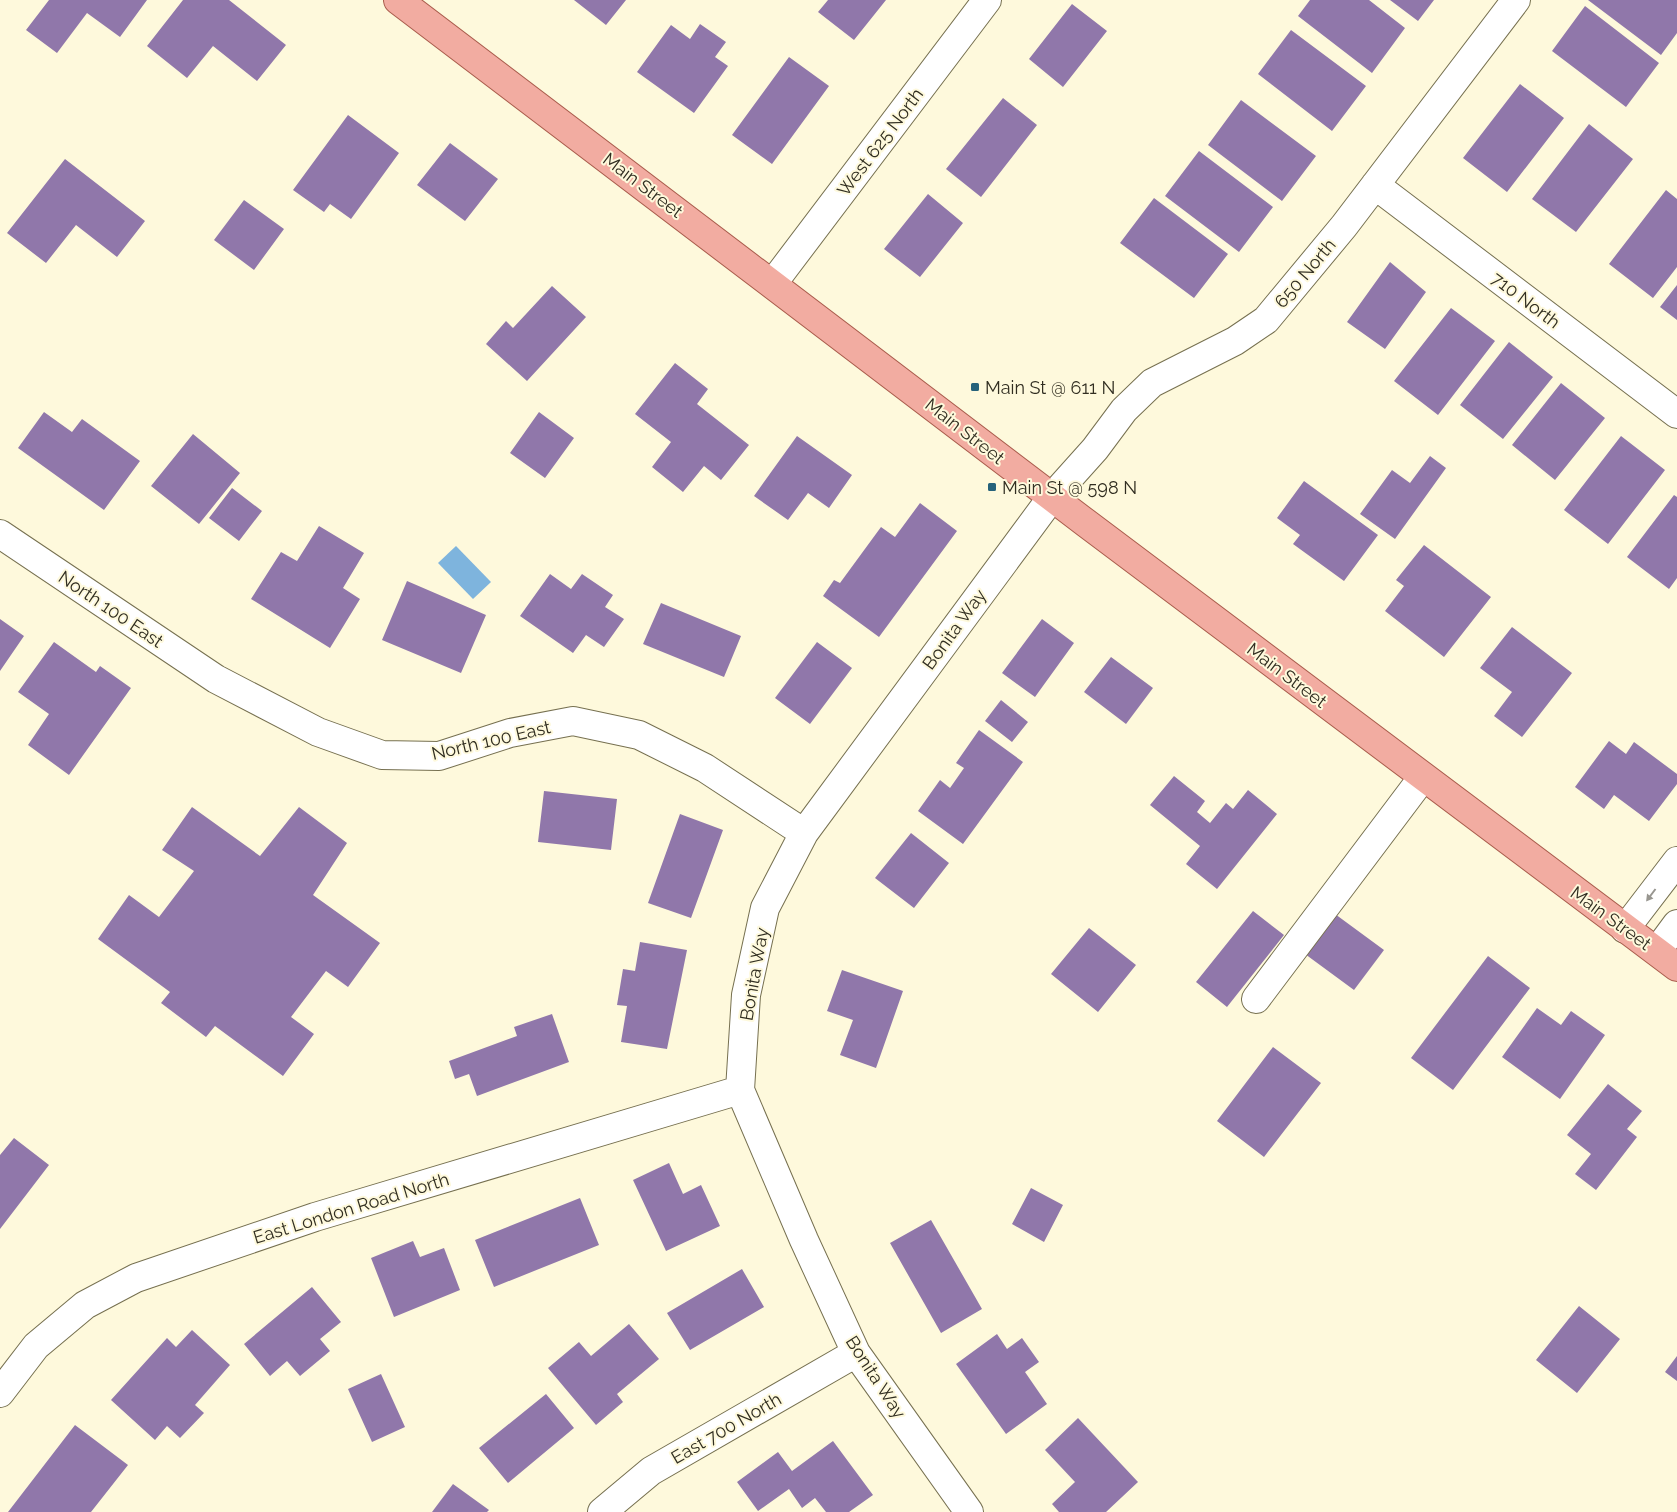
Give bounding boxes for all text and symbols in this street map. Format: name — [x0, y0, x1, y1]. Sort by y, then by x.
street label: West 625 North — [833, 84, 927, 200]
street label: Main Street — [599, 148, 687, 222]
street label: 650 North — [1270, 234, 1340, 312]
street label: 710 North — [1488, 267, 1564, 333]
place label: Main St @ 611 N — [985, 377, 1115, 398]
marker: Main St @ 611 N — [969, 381, 981, 393]
street label: Main Street — [921, 394, 1009, 468]
place label: Main St @ 598 N — [1002, 477, 1137, 498]
marker: Main St @ 598 N — [986, 481, 998, 493]
street label: North 100 East — [55, 566, 167, 652]
street label: Bonita Way — [918, 585, 990, 673]
street label: Main Street — [1243, 638, 1331, 712]
street label: North 100 East — [429, 716, 553, 764]
street label: Main Street — [1567, 882, 1655, 954]
one-way arrow — [1646, 888, 1656, 902]
street label: Bonita Way — [735, 926, 773, 1022]
street label: East London Road North — [251, 1168, 451, 1248]
street label: Bonita Way — [842, 1332, 911, 1422]
street label: East 700 North — [667, 1388, 785, 1468]

